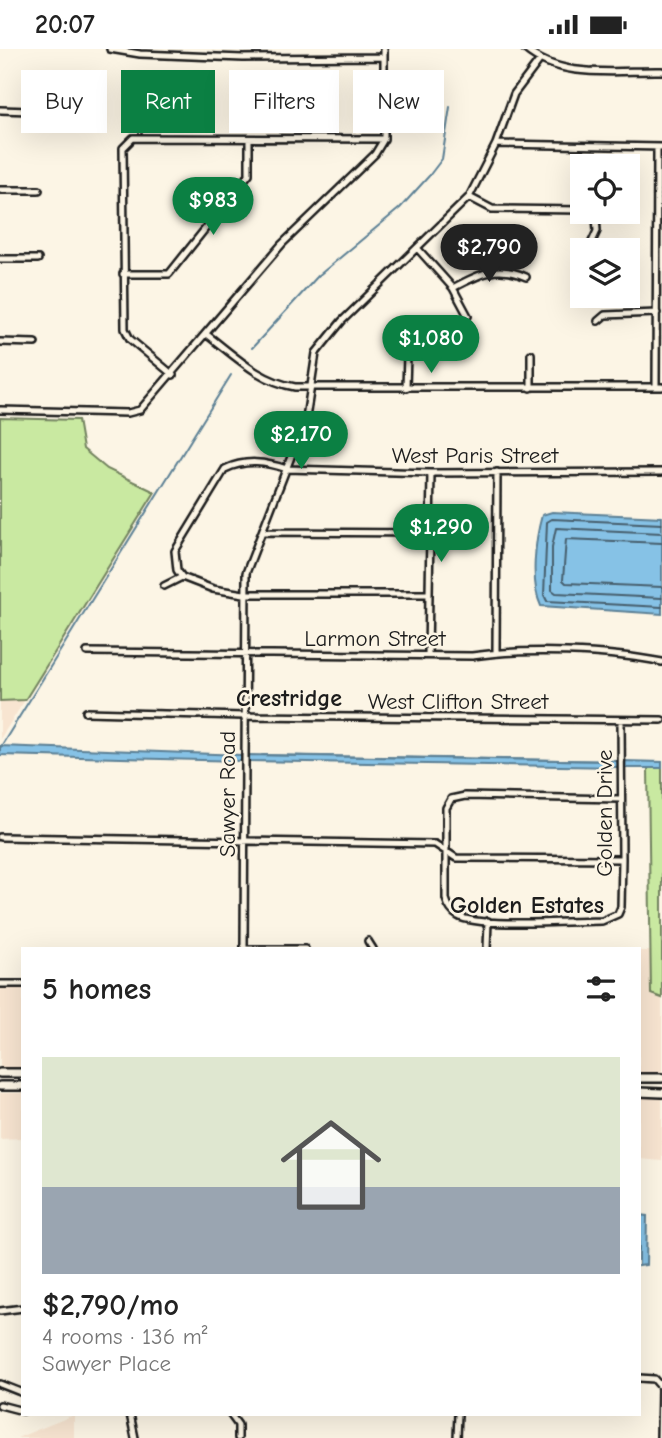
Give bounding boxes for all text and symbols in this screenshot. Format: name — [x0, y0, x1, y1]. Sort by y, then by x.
text: 20:07 — [35, 10, 95, 40]
chip: Buy — [21, 70, 107, 133]
chip: Rent — [121, 70, 215, 133]
chip: Filters — [229, 70, 339, 133]
chip: New — [353, 70, 444, 133]
map controls — [570, 154, 640, 308]
button: locate — [570, 154, 640, 224]
pin: $983 — [172, 177, 254, 237]
text: $983 — [189, 186, 238, 213]
pin: $2,790 — [432, 225, 546, 284]
text: $2,790 — [457, 233, 521, 260]
button: layers — [570, 238, 640, 308]
pin: $1,080 — [374, 315, 488, 375]
text: $1,080 — [398, 324, 464, 351]
pin: $2,170 — [244, 411, 358, 471]
text: $2,170 — [270, 420, 332, 447]
street label: West Paris Street — [392, 442, 560, 469]
pin: $1,290 — [384, 505, 498, 564]
text: $1,290 — [409, 513, 473, 540]
street label: Larmon Street — [304, 625, 447, 652]
district label: Crestridge — [236, 684, 342, 712]
street label: West Clifton Street — [368, 688, 550, 715]
street label: Sawyer Road — [214, 731, 241, 857]
street label: Golden Drive — [591, 749, 618, 877]
district label: Golden Estates — [450, 891, 604, 919]
icon: filters — [582, 970, 620, 1008]
text: 5 homes — [42, 972, 151, 1007]
icon: home — [268, 1102, 394, 1228]
text: $2,790/mo — [42, 1288, 179, 1323]
text: 4 rooms · 136 m² — [42, 1323, 208, 1350]
text: Sawyer Place — [42, 1350, 171, 1377]

